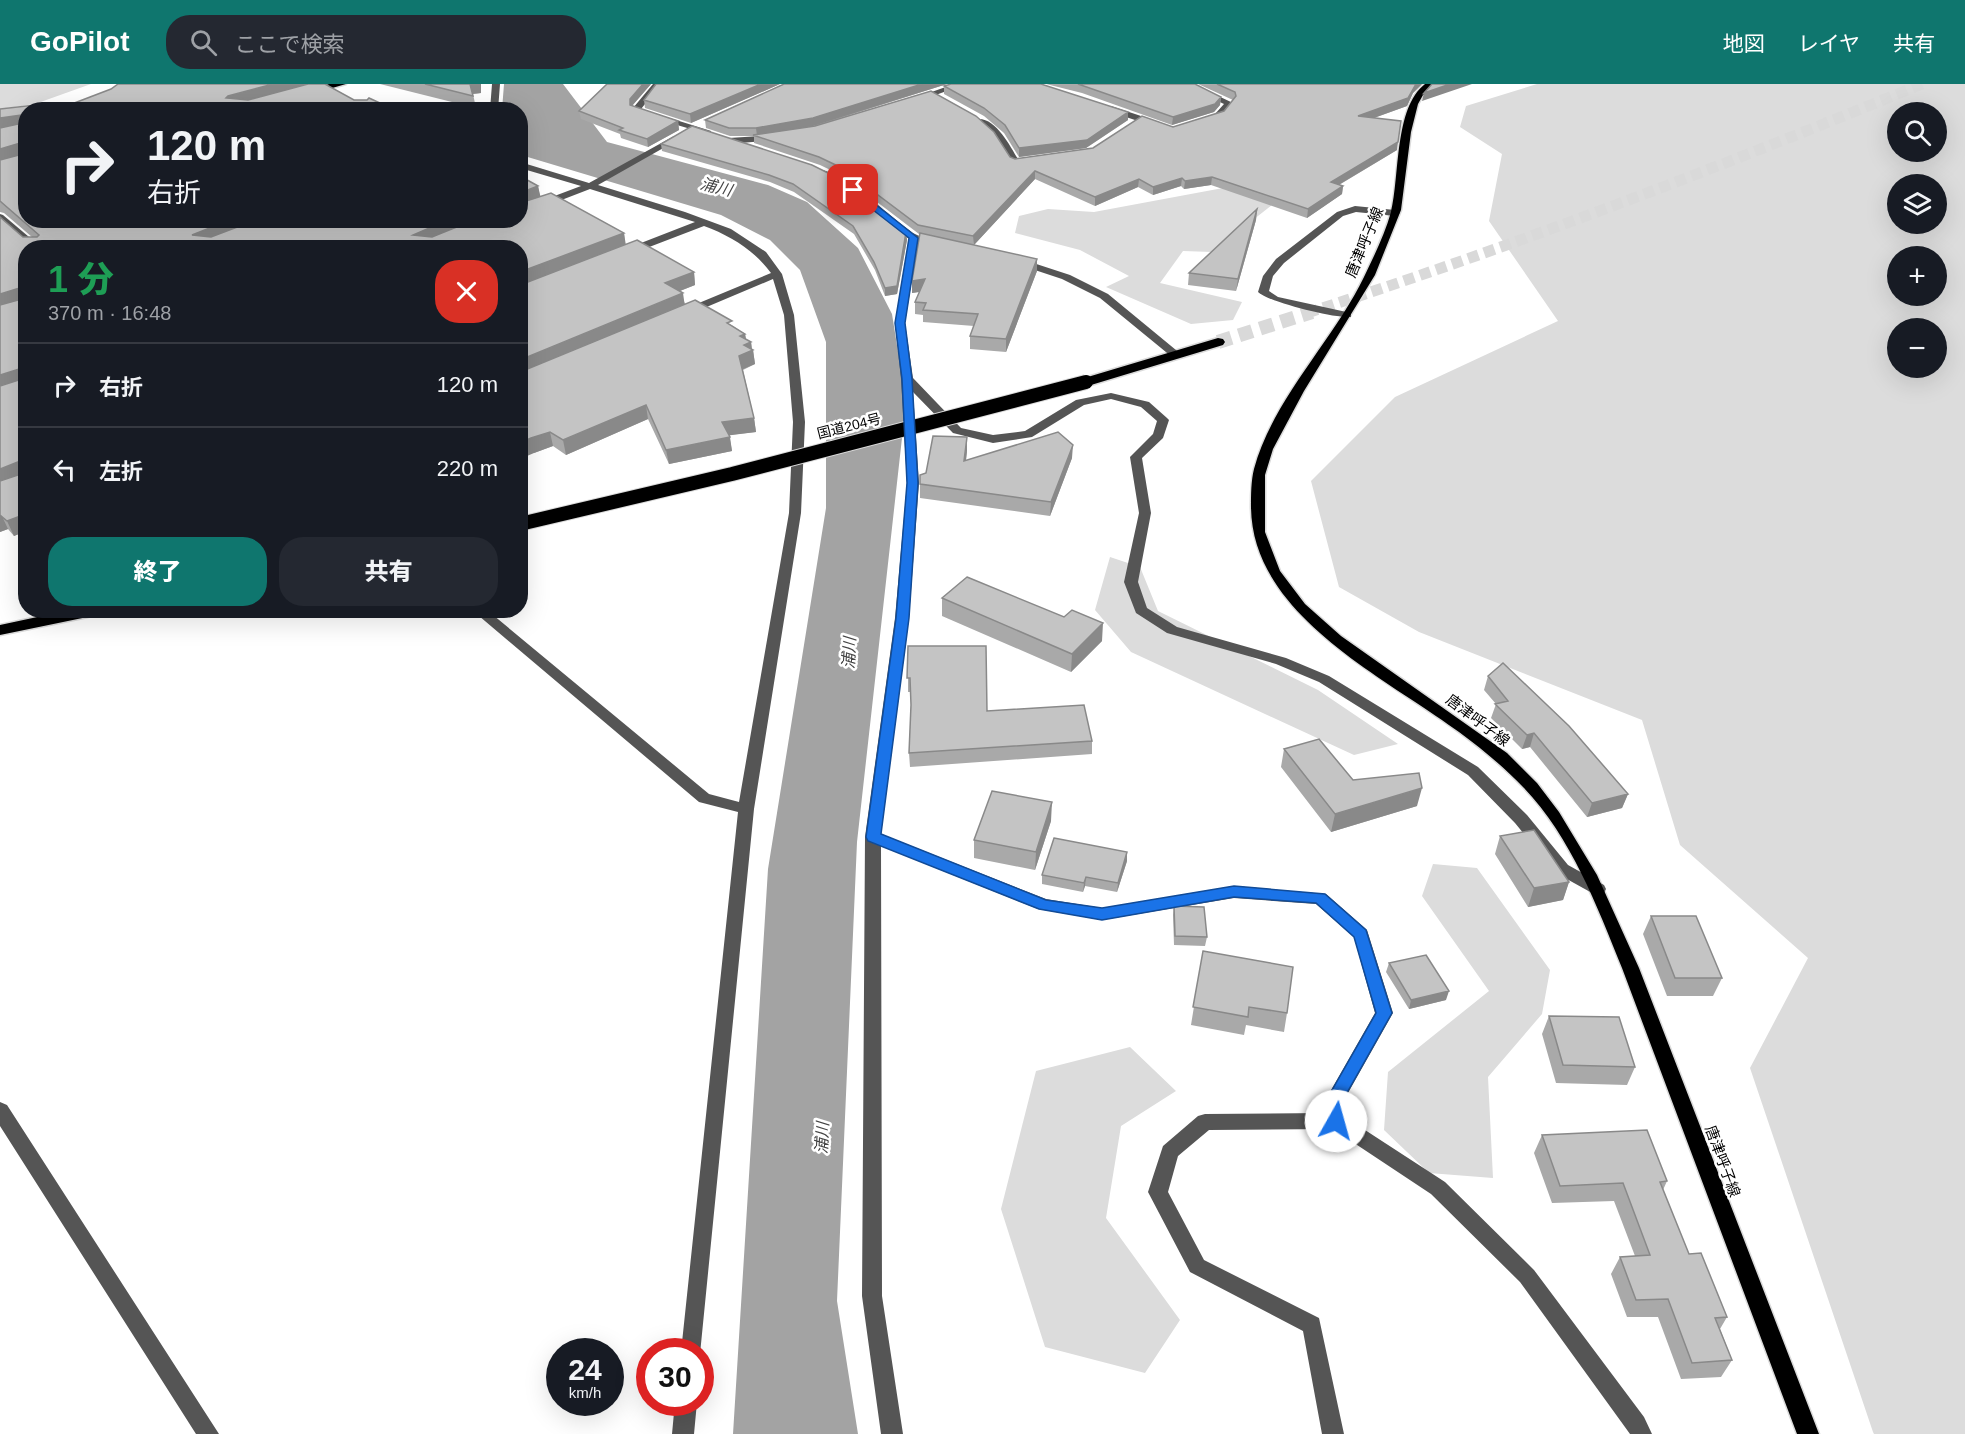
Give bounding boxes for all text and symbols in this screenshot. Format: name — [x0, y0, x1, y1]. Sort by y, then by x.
search box — [166, 15, 586, 69]
text: GoPilot — [30, 26, 130, 57]
icon: search — [187, 26, 220, 59]
text: ここで検索 — [235, 32, 345, 57]
text: 地図 — [1723, 32, 1765, 55]
text: レイヤ — [1798, 32, 1860, 55]
text: 共有 — [1893, 32, 1935, 55]
map controls — [1887, 102, 1947, 378]
button: search — [1887, 102, 1947, 162]
text: 120 m — [147, 122, 266, 169]
icon: right — [48, 126, 126, 204]
pin — [827, 164, 878, 215]
icon: arrive — [836, 173, 869, 206]
button: layers — [1887, 174, 1947, 234]
water label: 浦川 — [698, 175, 736, 200]
text: 右折 — [147, 178, 201, 208]
street label: 唐津呼子線 — [1342, 204, 1386, 280]
button: + — [1887, 246, 1947, 306]
text: 1 分 — [48, 259, 114, 300]
button: close — [435, 260, 498, 323]
text: 370 m · 16:48 — [48, 302, 171, 324]
button: − — [1887, 318, 1947, 378]
icon: right — [48, 369, 81, 402]
text: 120 m — [437, 372, 498, 397]
text: 右折 — [99, 375, 143, 400]
street label: 国道204号 — [815, 410, 883, 442]
icon: left — [48, 453, 81, 486]
text: 220 m — [437, 456, 498, 481]
text: 左折 — [99, 459, 143, 484]
button: 終了 — [48, 537, 267, 606]
button: 共有 — [279, 537, 498, 606]
water label: 浦川 — [840, 635, 858, 669]
street label: 唐津呼子線 — [1443, 691, 1513, 749]
position arrow — [1304, 1089, 1368, 1153]
water label: 浦川 — [813, 1120, 831, 1154]
street label: 唐津呼子線 — [1702, 1123, 1744, 1199]
speed limit sign: 30 — [636, 1338, 714, 1416]
text: 24 — [568, 1353, 602, 1386]
text: km/h — [569, 1384, 601, 1401]

